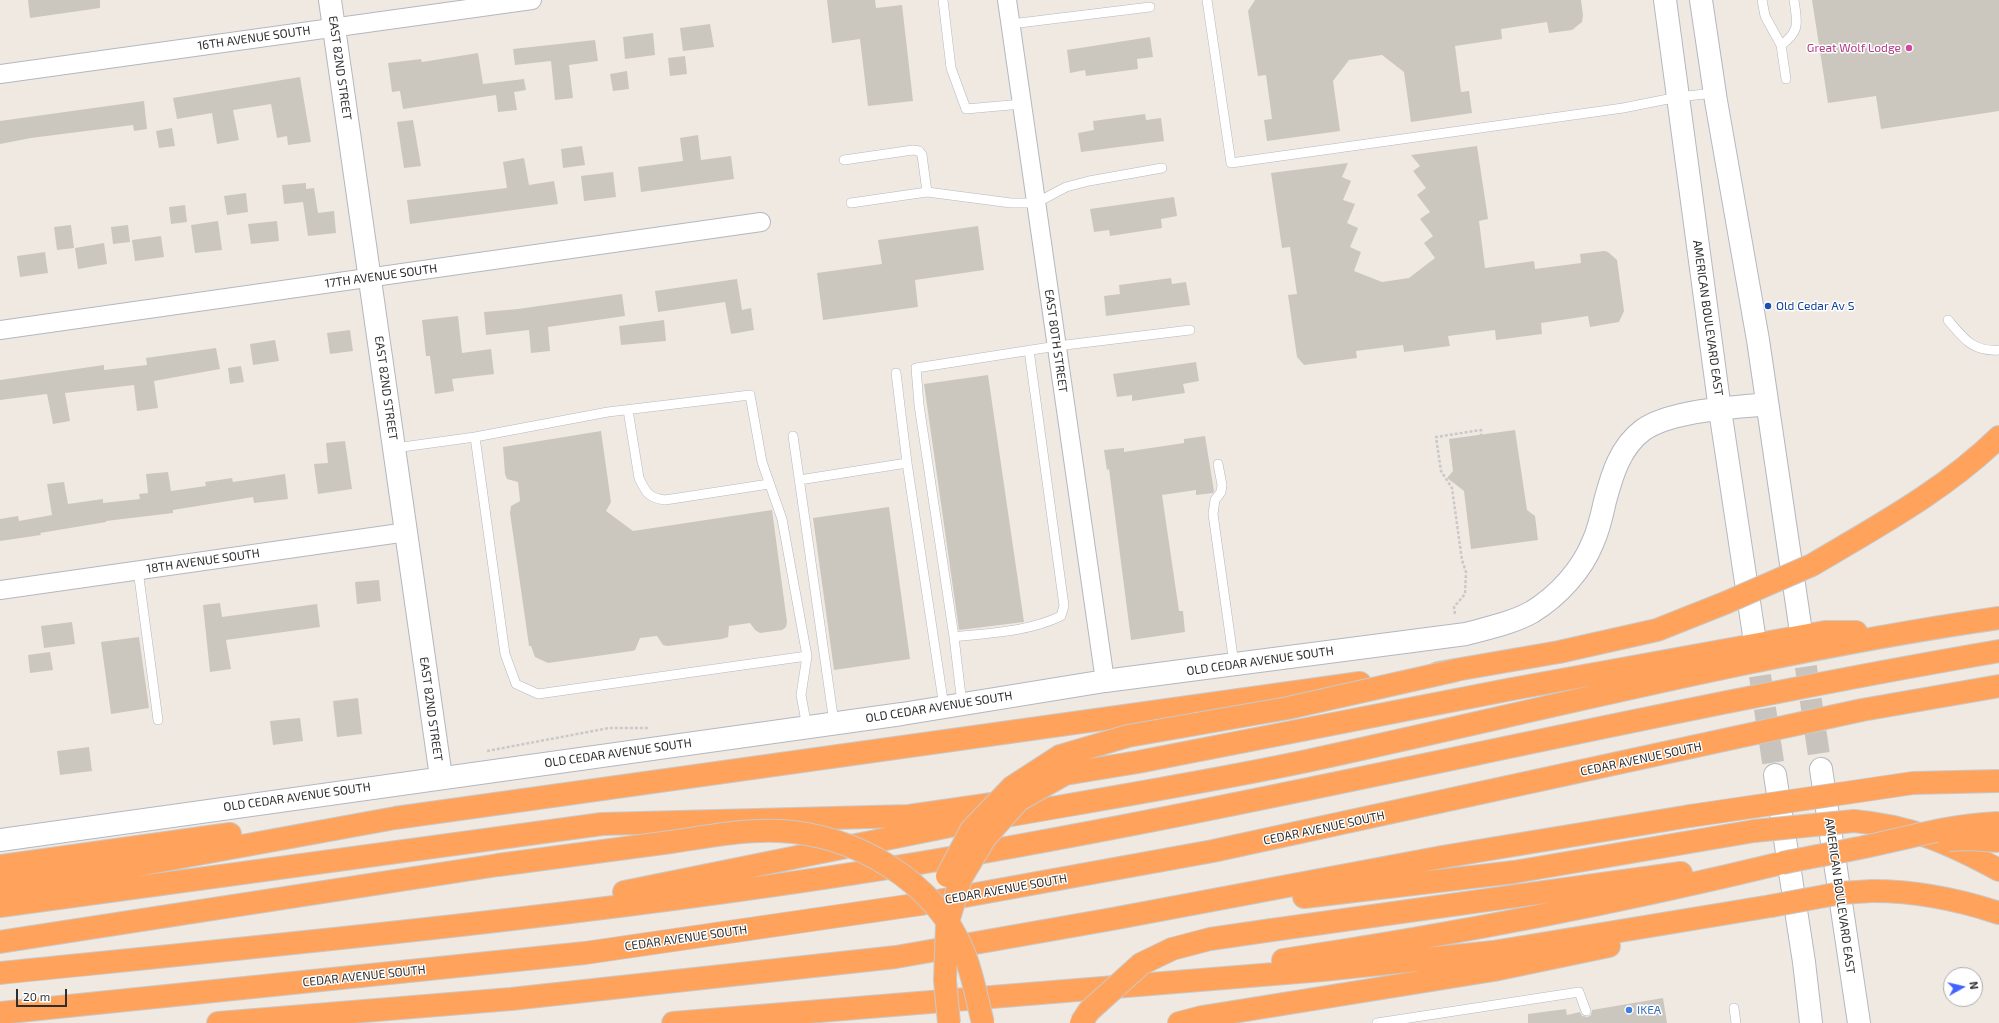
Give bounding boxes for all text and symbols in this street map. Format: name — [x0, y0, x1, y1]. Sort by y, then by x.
street label: EAST 82ND STREET — [326, 15, 354, 121]
street label: 16TH AVENUE SOUTH — [197, 23, 311, 53]
place label: Great Wolf Lodge — [1807, 41, 1901, 55]
marker: Great Wolf Lodge — [1904, 43, 1914, 53]
street label: AMERICAN BOULEVARD EAST — [1690, 239, 1726, 397]
street label: 17TH AVENUE SOUTH — [324, 261, 438, 291]
street label: EAST 80TH STREET — [1042, 288, 1070, 394]
place label: Old Cedar Av S — [1776, 299, 1854, 313]
marker: Old Cedar Av S — [1763, 301, 1773, 311]
street label: EAST 82ND STREET — [372, 335, 400, 441]
street label: 18TH AVENUE SOUTH — [145, 546, 261, 576]
street label: OLD CEDAR AVENUE SOUTH — [1185, 644, 1335, 678]
street label: EAST 82ND STREET — [417, 656, 445, 762]
street label: OLD CEDAR AVENUE SOUTH — [865, 688, 1013, 726]
street label: OLD CEDAR AVENUE SOUTH — [543, 736, 693, 770]
street label: CEDAR AVENUE SOUTH — [1579, 739, 1703, 779]
street label: OLD CEDAR AVENUE SOUTH — [222, 780, 372, 814]
street label: CEDAR AVENUE SOUTH — [1262, 808, 1386, 848]
street label: AMERICAN BOULEVARD EAST — [1822, 817, 1858, 975]
street label: CEDAR AVENUE SOUTH — [944, 871, 1068, 907]
street label: CEDAR AVENUE SOUTH — [624, 922, 748, 954]
street label: CEDAR AVENUE SOUTH — [302, 962, 426, 990]
north arrow — [1943, 967, 1983, 1007]
scale bar — [18, 981, 69, 1007]
text: N — [1967, 981, 1981, 990]
text: 20 m — [23, 989, 50, 1003]
place label: IKEA — [1637, 1003, 1661, 1017]
marker: IKEA — [1624, 1005, 1634, 1015]

